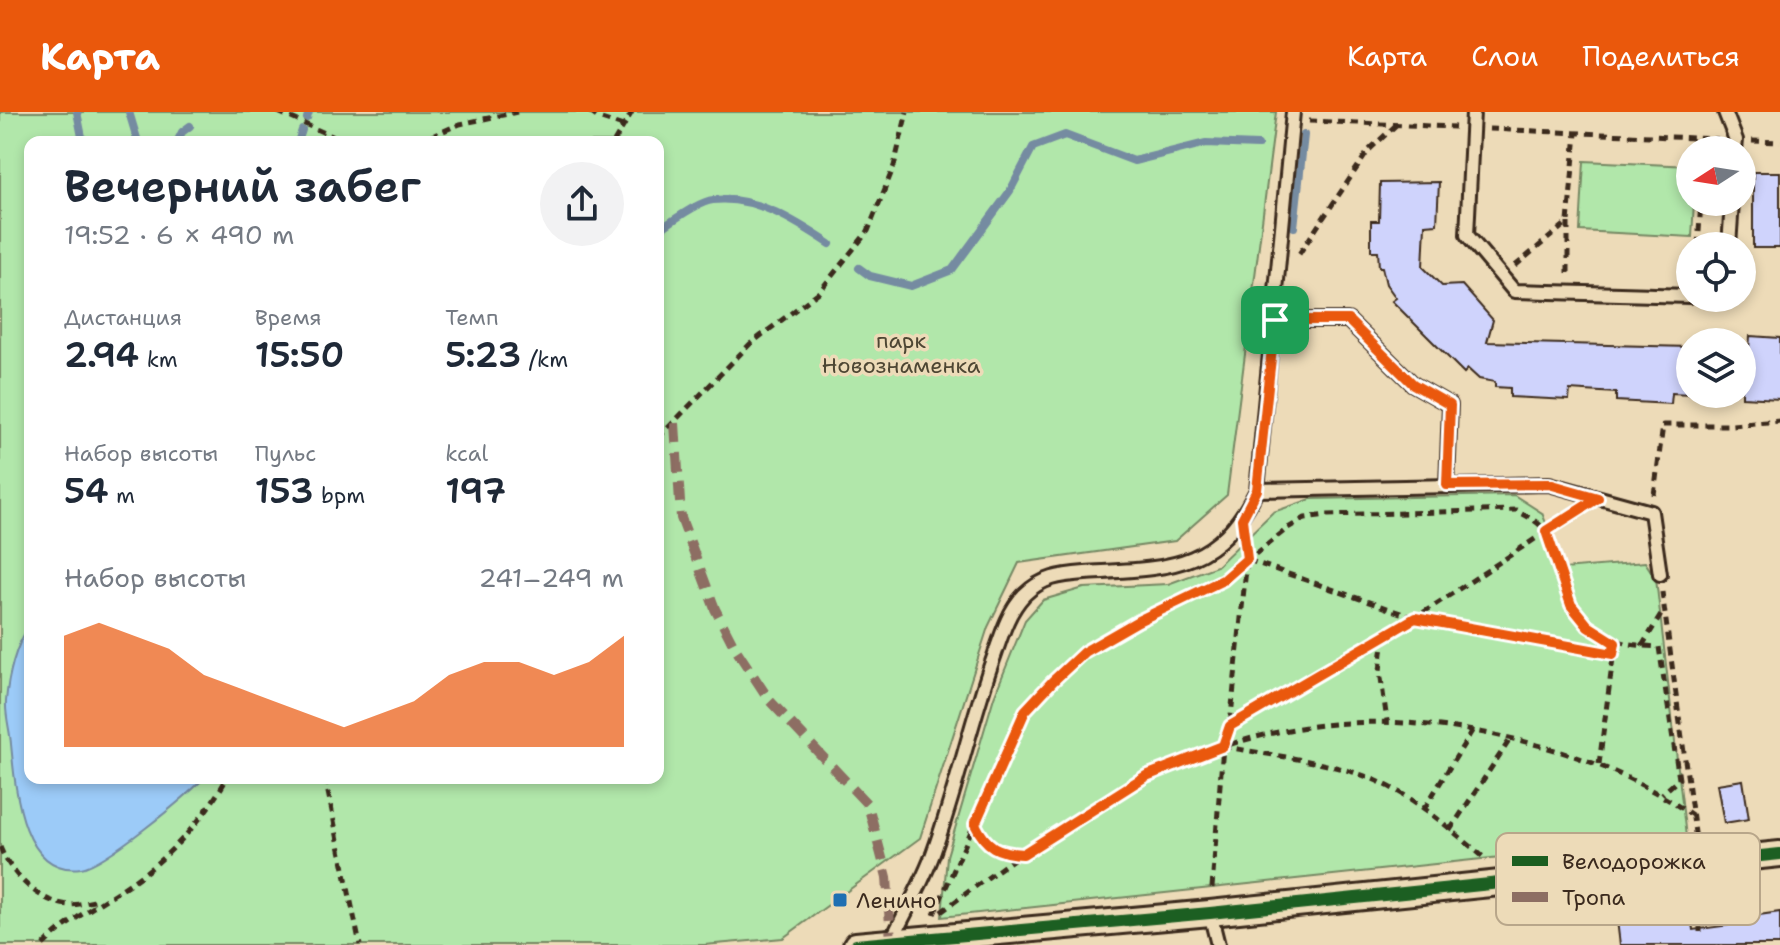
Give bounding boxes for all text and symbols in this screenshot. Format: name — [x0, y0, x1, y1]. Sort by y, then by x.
text: Карта — [40, 31, 160, 82]
text: Карта — [1347, 37, 1427, 75]
text: Слои — [1471, 37, 1538, 75]
text: Поделиться — [1582, 37, 1740, 75]
north arrow — [1676, 136, 1756, 216]
map controls — [1676, 136, 1756, 408]
text: Вечерний забег — [64, 157, 421, 216]
button: share — [540, 162, 624, 246]
text: 19:52 · 6 × 490 m — [64, 217, 294, 252]
button: locate — [1676, 232, 1756, 312]
pin — [1241, 286, 1309, 354]
icon: arrive — [1253, 298, 1297, 342]
text: Дистанция — [64, 303, 182, 332]
text: Время — [255, 303, 322, 332]
text: Темп — [445, 303, 499, 332]
park label: парк Новознаменка — [821, 326, 981, 380]
button: layers — [1676, 328, 1756, 408]
text: 2.94 — [64, 332, 139, 378]
text: 15:50 — [255, 332, 344, 378]
text: 5:23 — [445, 332, 521, 378]
text: km — [139, 345, 178, 374]
text: /km — [521, 345, 568, 374]
text: Набор высоты — [64, 439, 218, 468]
text: Пульс — [255, 439, 316, 468]
text: kcal — [445, 439, 488, 468]
text: 54 — [64, 468, 109, 514]
text: 153 — [255, 468, 313, 514]
text: 197 — [445, 468, 506, 514]
text: m — [109, 481, 135, 510]
text: bpm — [313, 481, 365, 510]
text: Набор высоты — [64, 560, 246, 595]
text: 241–249 m — [478, 560, 624, 595]
legend — [1496, 833, 1760, 925]
text: Велодорожка — [1562, 847, 1706, 876]
text: Тропа — [1562, 883, 1626, 912]
place label: Ленино — [856, 886, 936, 915]
marker: Ленино — [831, 891, 849, 909]

